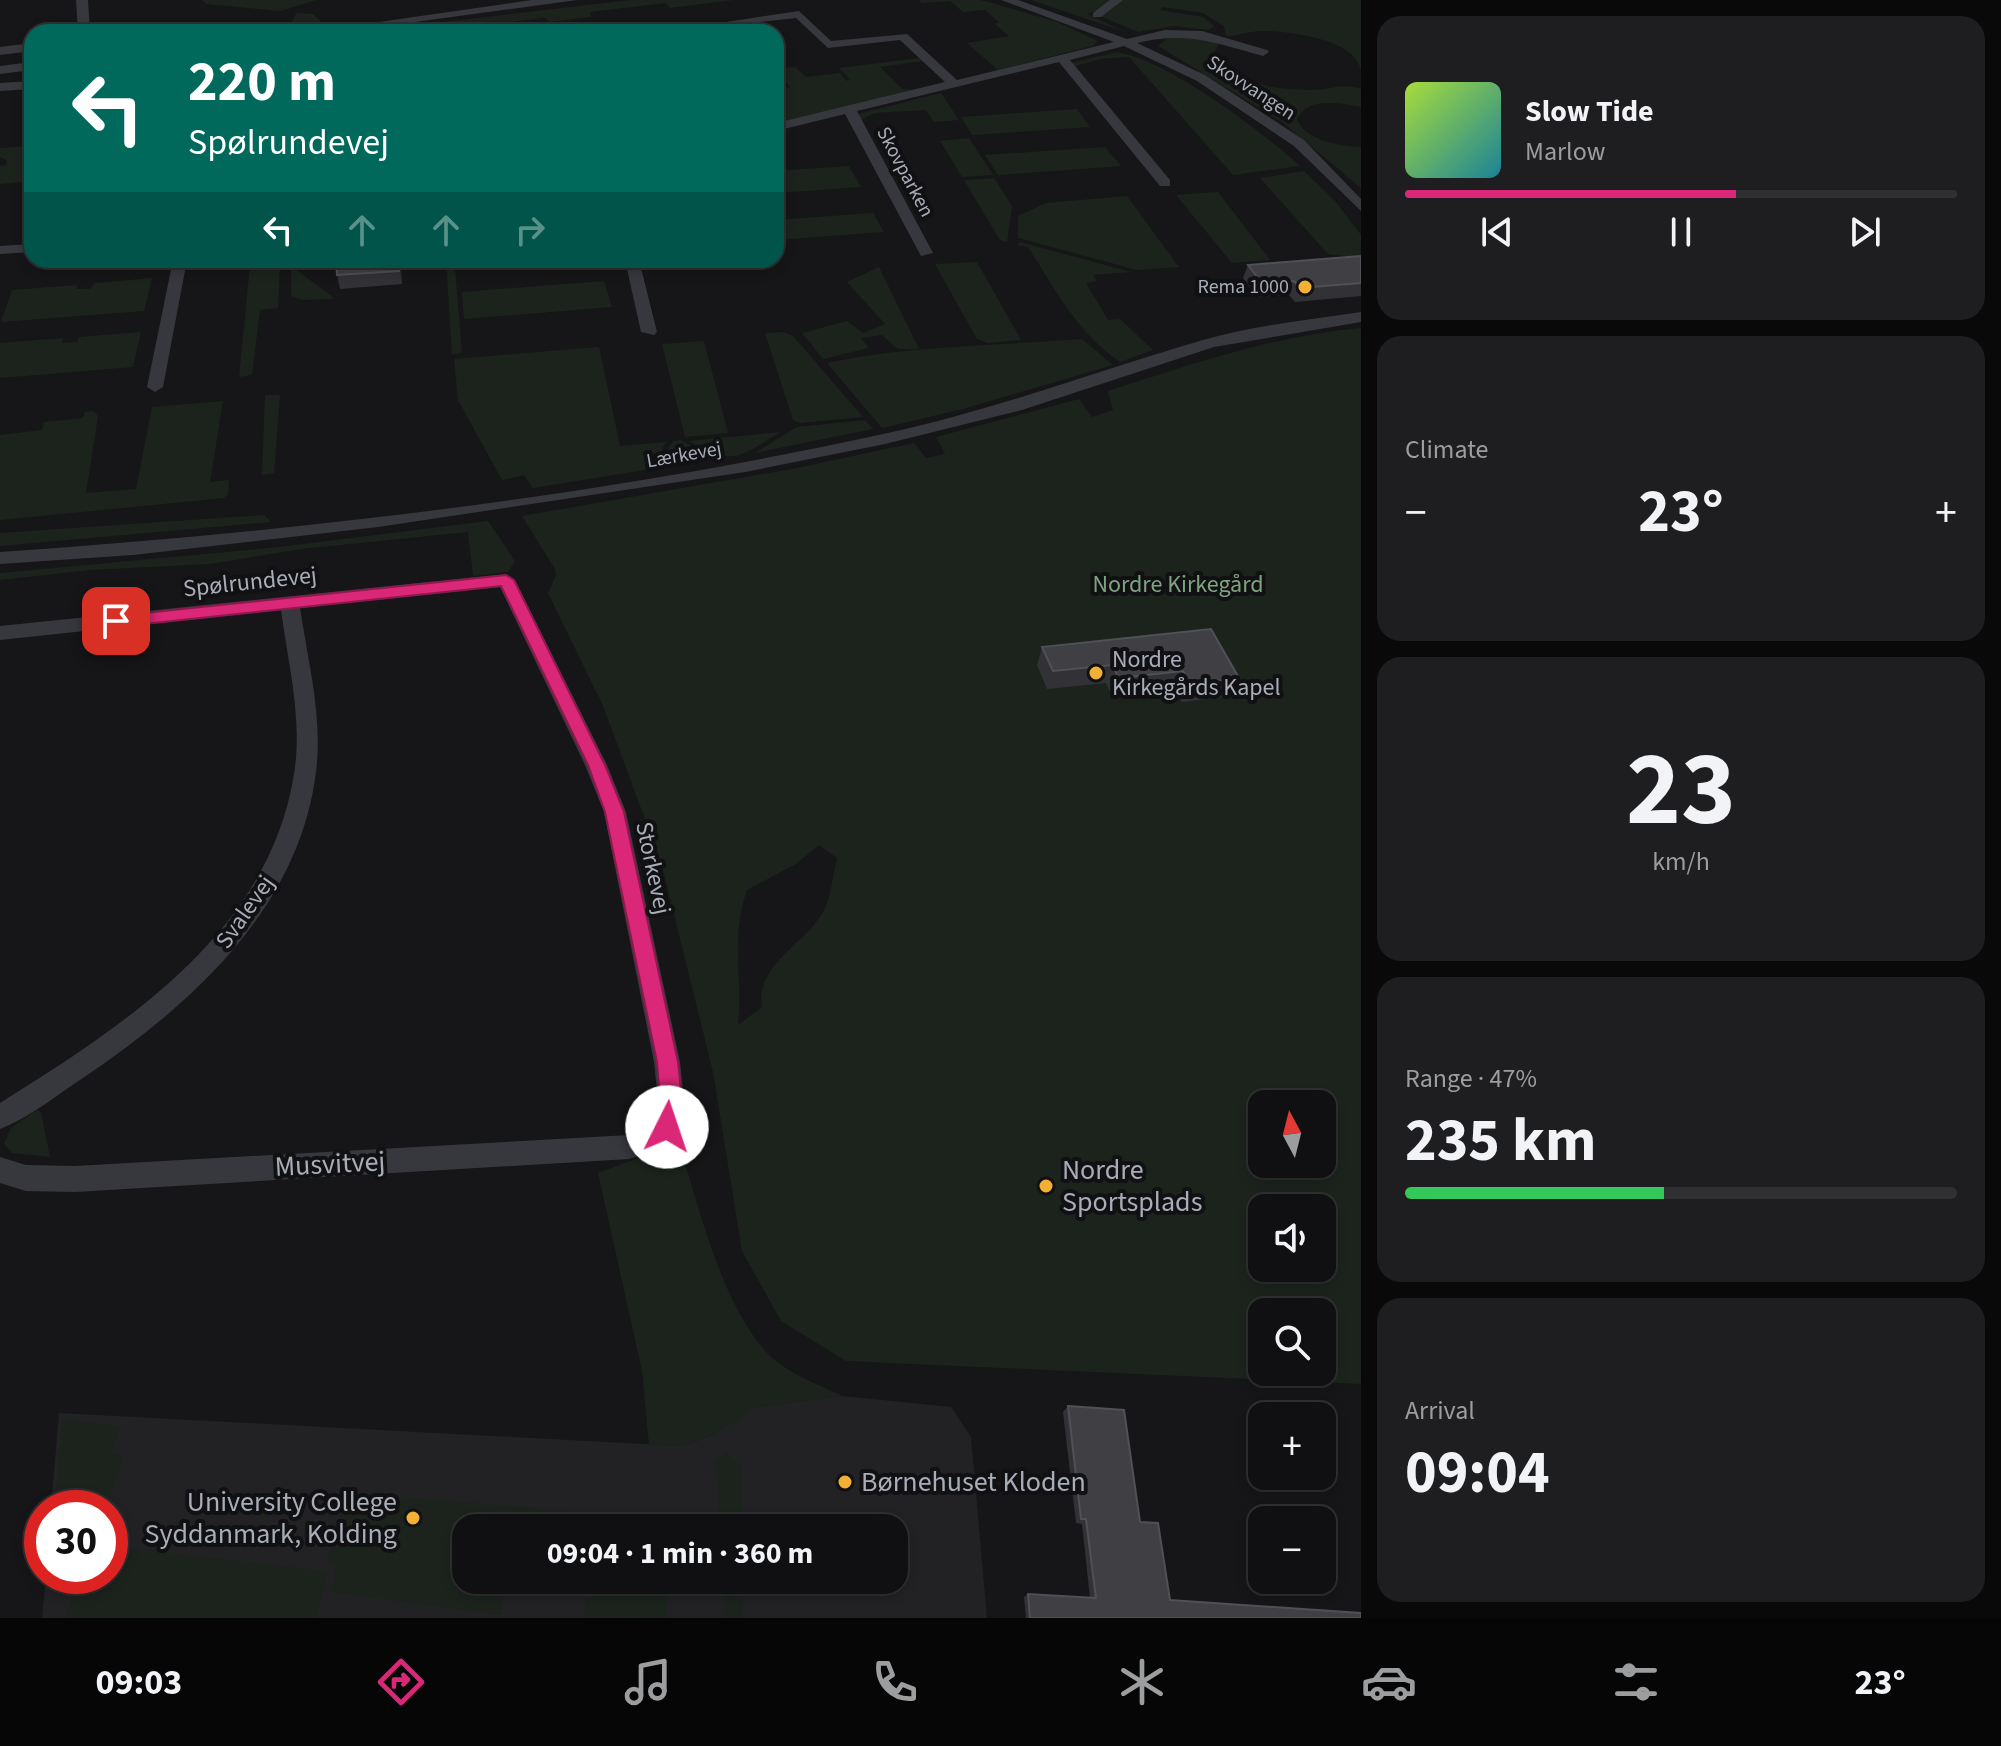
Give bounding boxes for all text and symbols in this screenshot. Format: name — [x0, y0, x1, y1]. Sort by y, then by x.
text: 220 m — [188, 43, 336, 122]
street label: Skovvangen — [1201, 49, 1301, 127]
icon: left — [56, 56, 160, 160]
text: Slow Tide — [1525, 90, 1654, 133]
text: Spølrundevej — [188, 117, 389, 168]
street label: Skovparken — [869, 122, 941, 222]
text: Marlow — [1525, 133, 1605, 170]
icon: left — [256, 208, 300, 252]
icon: ahead — [340, 208, 384, 252]
icon: ahead — [424, 208, 468, 252]
icon: right — [508, 208, 552, 252]
icon: previous — [1475, 210, 1519, 254]
icon: pause — [1659, 210, 1703, 254]
icon: next — [1843, 210, 1887, 254]
place label: Rema 1000 — [1197, 273, 1289, 301]
marker: Rema 1000 — [1296, 278, 1314, 296]
text: Climate — [1405, 431, 1489, 468]
street label: Lærkevej — [644, 435, 724, 475]
text: 23° — [1638, 470, 1724, 555]
text: − — [1405, 482, 1427, 545]
text: + — [1935, 482, 1957, 545]
street label: Spølrundevej — [181, 558, 319, 606]
park label: Nordre Kirkegård — [1092, 567, 1264, 602]
pin — [82, 587, 150, 655]
icon: arrive — [94, 599, 138, 643]
place label: Nordre Kirkegårds Kapel — [1112, 642, 1281, 705]
marker: Nordre Kirkegårds Kapel — [1087, 664, 1105, 682]
text: 23 — [1626, 717, 1736, 865]
street label: Storkevej — [626, 818, 680, 918]
text: km/h — [1652, 843, 1710, 880]
street label: Svalevej — [207, 868, 283, 956]
text: Range · 47% — [1405, 1060, 1537, 1097]
position arrow — [625, 1085, 709, 1169]
north arrow — [1248, 1090, 1336, 1178]
map controls — [1248, 1090, 1336, 1594]
text: 235 km — [1405, 1099, 1596, 1184]
street label: Musvitvej — [274, 1141, 386, 1187]
place label: Nordre Sportsplads — [1062, 1150, 1202, 1222]
marker: Nordre Sportsplads — [1037, 1177, 1055, 1195]
button: sound — [1248, 1194, 1336, 1282]
button: search — [1248, 1298, 1336, 1386]
text: Arrival — [1405, 1392, 1475, 1429]
button: + — [1248, 1402, 1336, 1490]
text: 09:04 — [1405, 1431, 1550, 1516]
place label: Børnehuset Kloden — [861, 1462, 1086, 1502]
marker: Børnehuset Kloden — [836, 1473, 854, 1491]
place label: University College Syddanmark, Kolding — [145, 1482, 397, 1554]
speed limit sign: 30 — [24, 1490, 128, 1594]
button: − — [1248, 1506, 1336, 1594]
marker: University College Syddanmark, Kolding — [404, 1509, 422, 1527]
text: 09:04 · 1 min · 360 m — [547, 1532, 813, 1575]
icon: directions — [373, 1654, 429, 1710]
icon: music — [620, 1654, 676, 1710]
icon: phone — [867, 1654, 923, 1710]
icon: climate — [1114, 1654, 1170, 1710]
icon: car — [1361, 1654, 1417, 1710]
icon: filters — [1608, 1654, 1664, 1710]
text: 09:03 — [95, 1657, 182, 1708]
text: 23° — [1854, 1657, 1906, 1708]

